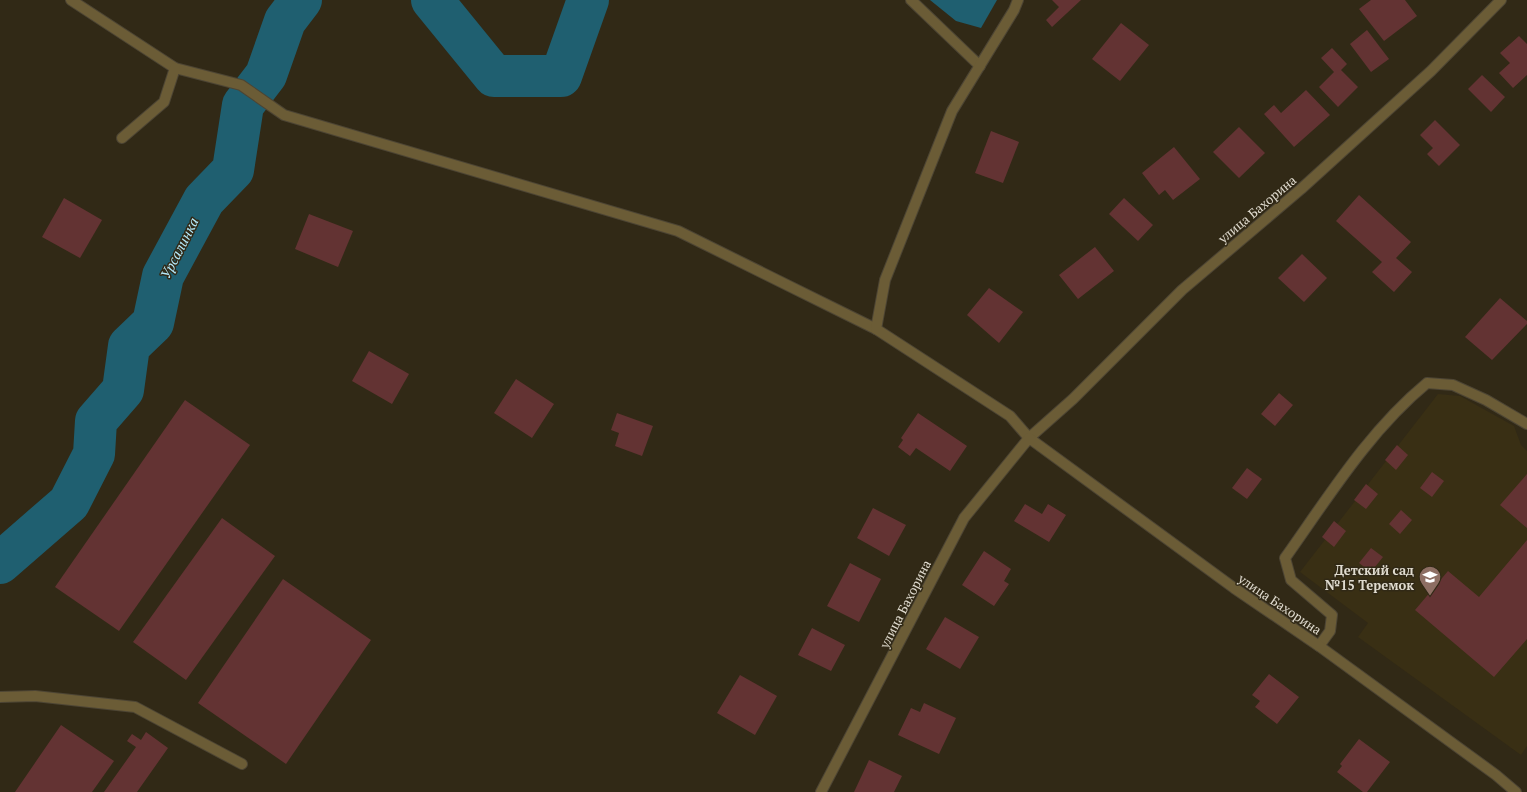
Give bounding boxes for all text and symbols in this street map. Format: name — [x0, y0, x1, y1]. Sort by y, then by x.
street label: улица Бахорина — [1213, 171, 1300, 248]
water label: Урсалинка — [155, 214, 203, 282]
street label: улица Бахорина — [875, 556, 935, 652]
place label: Детский сад №15 Теремок — [1325, 561, 1414, 594]
school or university icon: Детский сад №15 Теремок — [1417, 564, 1443, 597]
street label: улица Бахорина — [1234, 569, 1326, 639]

